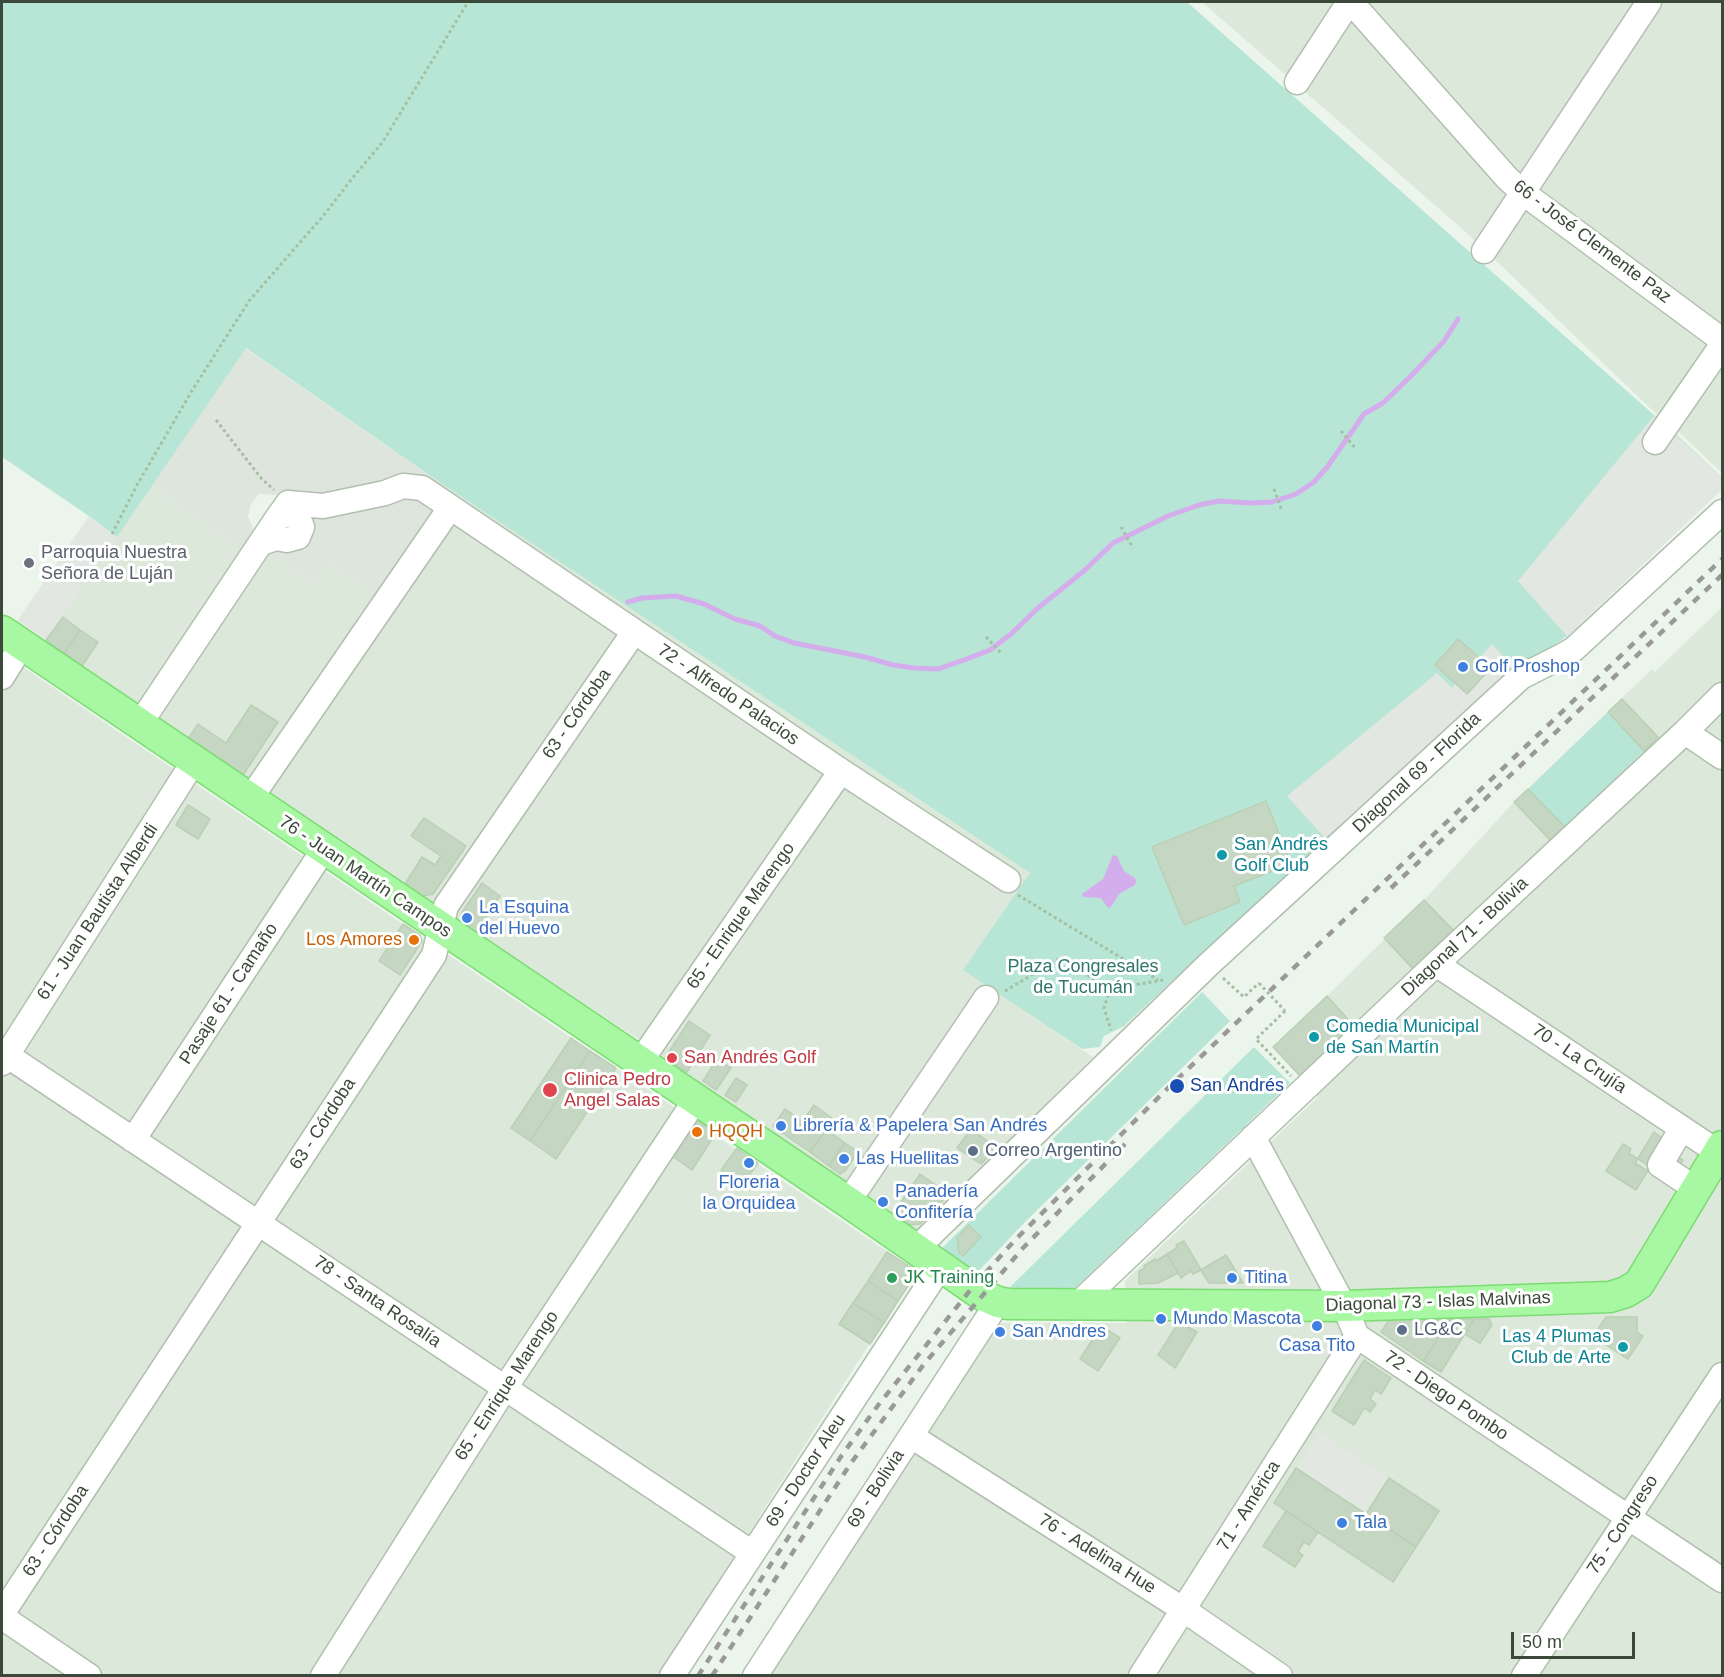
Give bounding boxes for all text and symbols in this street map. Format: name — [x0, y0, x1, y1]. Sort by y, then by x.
street label: 66 - José Clemente Paz — [1509, 176, 1675, 308]
place label: Parroquia Nuestra Señora de Luján — [41, 542, 187, 584]
marker: Parroquia Nuestra Señora de Luján — [22, 556, 36, 570]
street label: 72 - Alfredo Palacios — [653, 640, 803, 750]
place label: Golf Proshop — [1475, 656, 1580, 678]
marker: Golf Proshop — [1456, 660, 1470, 674]
street label: 63 - Córdoba — [538, 665, 616, 763]
street label: Diagonal 69 - Florida — [1349, 708, 1485, 838]
street label: 76 - Juan Martín Campos — [275, 811, 455, 943]
street label: 61 - Juan Bautista Alberdi — [33, 820, 163, 1004]
place label: San Andrés Golf Club — [1234, 834, 1328, 876]
street label: 65 - Enrique Marengo — [682, 838, 800, 994]
marker: San Andrés Golf Club — [1215, 848, 1229, 862]
street label: Diagonal 71 - Bolivia — [1397, 873, 1533, 1001]
place label: La Esquina del Huevo — [479, 897, 569, 940]
marker: La Esquina del Huevo — [460, 911, 474, 925]
street label: Pasaje 61 - Camaño — [175, 919, 283, 1069]
place label: Los Amores — [306, 929, 402, 951]
marker: Los Amores — [407, 933, 421, 947]
park label: Plaza Congresales de Tucumán — [1007, 956, 1159, 998]
place label: Comedia Municipal de San Martín — [1326, 1016, 1479, 1058]
street label: 70 - La Crujía — [1528, 1020, 1630, 1098]
marker: Comedia Municipal de San Martín — [1307, 1030, 1321, 1044]
place label: San Andrés Golf — [684, 1047, 816, 1069]
marker: San Andrés Golf — [665, 1051, 679, 1065]
place label: Clinica Pedro Angel Salas — [564, 1069, 671, 1112]
street label: 63 - Córdoba — [285, 1074, 361, 1174]
place label: San Andrés — [1190, 1075, 1284, 1097]
marker: San Andrés — [1168, 1077, 1186, 1095]
marker: Clinica Pedro Angel Salas — [541, 1081, 559, 1099]
place label: Librería & Papelera San Andrés — [793, 1115, 1047, 1137]
marker: Librería & Papelera San Andrés — [774, 1119, 788, 1133]
place label: HQQH — [709, 1121, 763, 1143]
marker: HQQH — [690, 1125, 704, 1139]
place label: Correo Argentino — [985, 1140, 1122, 1162]
marker: Correo Argentino — [966, 1144, 980, 1158]
place label: Las Huellitas — [856, 1148, 959, 1170]
marker: Las Huellitas — [837, 1152, 851, 1166]
marker: Floreria la Orquidea — [742, 1156, 756, 1170]
place label: Floreria la Orquidea — [702, 1172, 796, 1214]
place label: Panadería Confitería — [895, 1181, 978, 1224]
marker: Panadería Confitería — [876, 1195, 890, 1209]
street label: 78 - Santa Rosalía — [309, 1251, 445, 1353]
place label: JK Training — [904, 1267, 994, 1289]
place label: Titina — [1244, 1267, 1287, 1289]
marker: JK Training — [885, 1271, 899, 1285]
marker: Titina — [1225, 1271, 1239, 1285]
street label: Diagonal 73 - Islas Malvinas — [1325, 1287, 1551, 1317]
street label: 65 - Enrique Marengo — [451, 1307, 563, 1465]
place label: Mundo Mascota — [1173, 1308, 1301, 1330]
marker: Mundo Mascota — [1154, 1312, 1168, 1326]
marker: Casa Tito — [1310, 1319, 1324, 1333]
place label: LG&C — [1414, 1319, 1463, 1341]
place label: San Andres — [1012, 1321, 1106, 1343]
marker: LG&C — [1395, 1323, 1409, 1337]
marker: San Andres — [993, 1325, 1007, 1339]
place label: Las 4 Plumas Club de Arte — [1502, 1326, 1611, 1368]
place label: Casa Tito — [1279, 1335, 1355, 1357]
marker: Las 4 Plumas Club de Arte — [1616, 1340, 1630, 1354]
street label: 72 - Diego Pombo — [1380, 1346, 1512, 1446]
street label: 69 - Doctor Aleu — [762, 1411, 850, 1531]
street label: 69 - Bolivia — [843, 1446, 909, 1532]
street label: 71 - América — [1213, 1457, 1285, 1555]
street label: 75 - Congreso — [1583, 1471, 1663, 1579]
street label: 63 - Córdoba — [18, 1481, 94, 1581]
street label: 76 - Adelina Hue — [1034, 1509, 1160, 1599]
place label: Tala — [1354, 1512, 1387, 1534]
marker: Tala — [1335, 1516, 1349, 1530]
scale bar — [1514, 1620, 1638, 1658]
text: 50 m — [1522, 1632, 1562, 1652]

